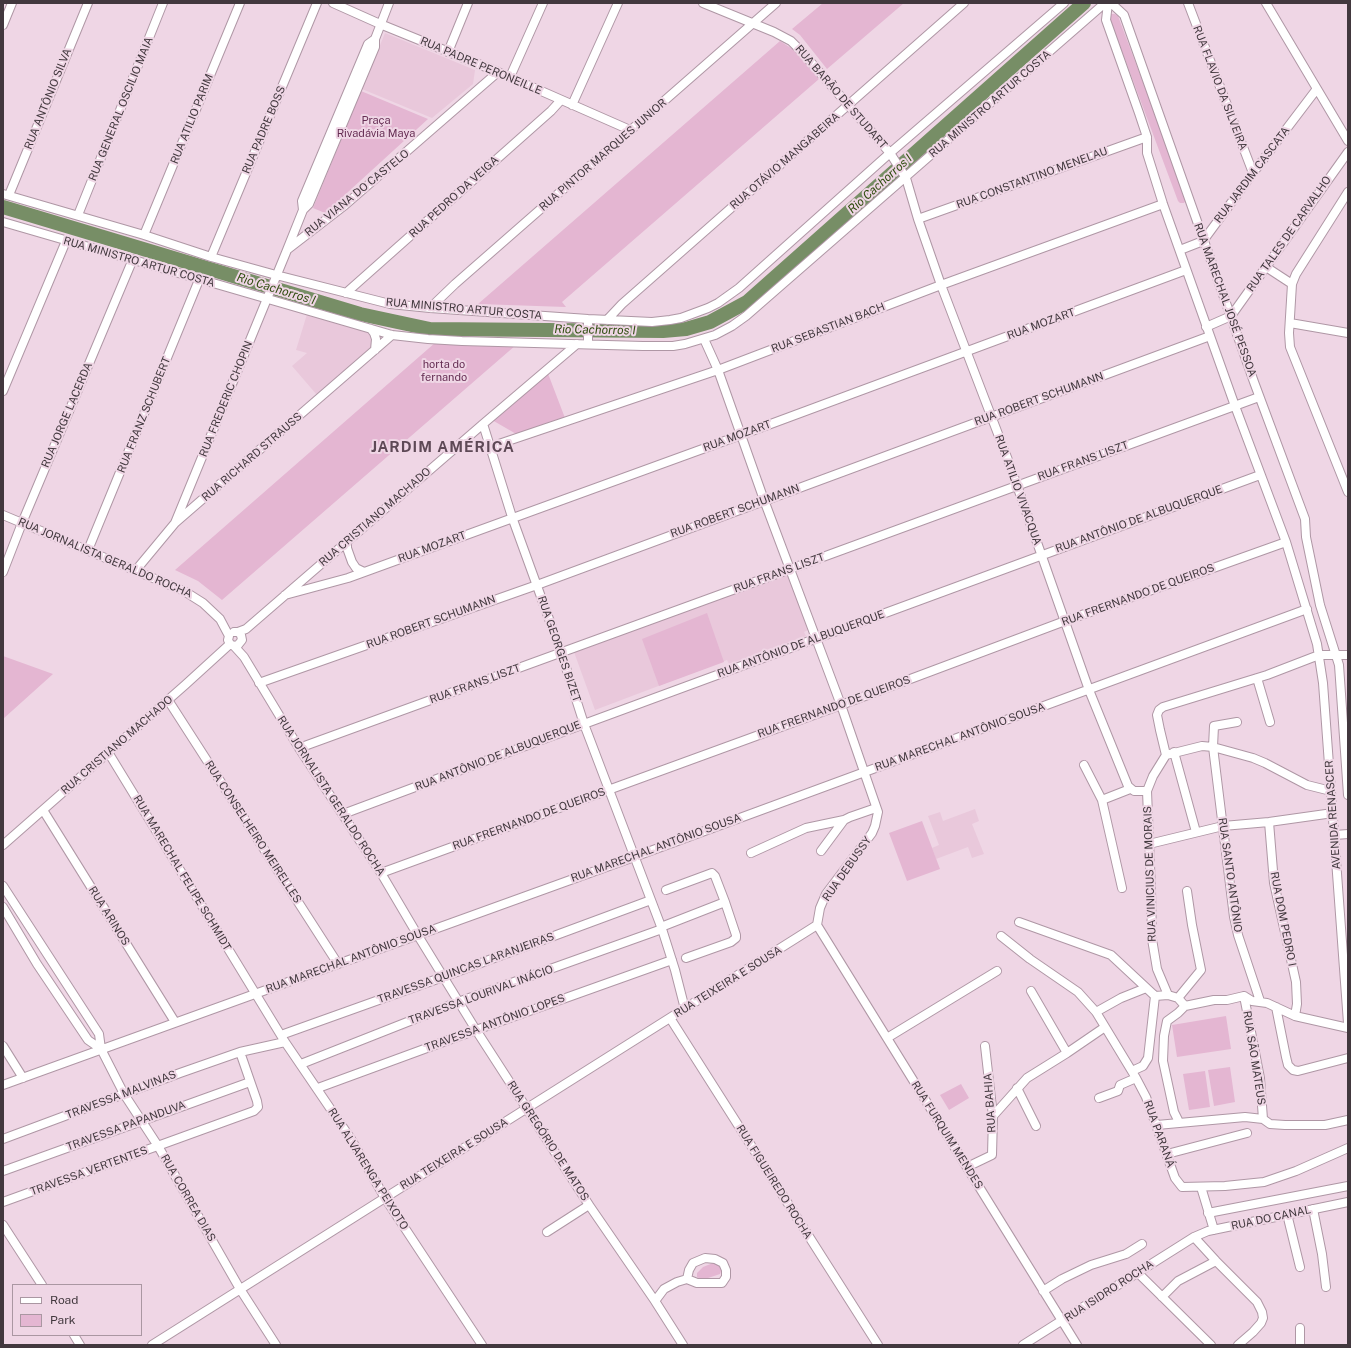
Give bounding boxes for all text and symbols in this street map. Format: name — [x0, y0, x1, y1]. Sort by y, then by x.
street label: RUA FLAVIO DA SILVEIRA — [1190, 24, 1250, 152]
street label: RUA PADRE PERONEILLE — [418, 34, 544, 98]
street label: RUA GENERAL OSCILIO MAIA — [86, 35, 156, 183]
street label: RUA BARÃO DE STUDART — [792, 42, 890, 152]
street label: RUA ANTÔNIO SILVA — [22, 47, 74, 151]
street label: RUA MINISTRO ARTUR COSTA — [927, 48, 1053, 160]
street label: RUA ATILIO PARIM — [168, 72, 216, 166]
street label: RUA PADRE BOSS — [240, 84, 288, 176]
street label: RUA PINTOR MARQUES JUNIOR — [537, 96, 669, 214]
street label: RUA OTÁVIO MANGABEIRA — [727, 110, 843, 212]
park label: Praça Rivadávia Maya — [337, 114, 415, 140]
street label: RUA JARDIM CASCATA — [1211, 124, 1293, 226]
street label: RUA CONSTANTINO MENELAU — [955, 144, 1109, 212]
street label: RUA VIANA DO CASTELO — [302, 147, 412, 239]
water label: Rio Cachorros I — [845, 151, 915, 217]
street label: RUA PEDRO DA VEIGA — [407, 153, 501, 241]
street label: RUA TALES DE CARVALHO — [1244, 174, 1334, 294]
street label: RUA MARECHAL JOSÉ PESSOA — [1191, 221, 1259, 379]
street label: RUA MINISTRO ARTUR COSTA — [62, 234, 216, 290]
water label: Rio Cachorros I — [235, 270, 317, 308]
street label: RUA MINISTRO ARTUR COSTA — [385, 296, 543, 322]
street label: RUA SEBASTIAN BACH — [769, 300, 887, 356]
street label: RUA MOZART — [1005, 306, 1077, 342]
water label: Rio Cachorros I — [554, 322, 636, 338]
street label: RUA FREDERIC CHOPIN — [197, 339, 255, 459]
street label: RUA FRANZ SCHUBERT — [115, 355, 173, 475]
park label: horta do fernando — [421, 358, 467, 384]
street label: RUA JORGE LACERDA — [39, 360, 95, 470]
street label: RUA ROBERT SCHUMANN — [973, 369, 1105, 429]
street label: RUA RICHARD STRAUSS — [199, 410, 305, 504]
street label: RUA MOZART — [701, 418, 773, 454]
street label: RUA ATILIO VIVACQUA — [992, 433, 1044, 547]
district label: JARDIM AMÉRICA — [371, 438, 515, 456]
street label: RUA FRANS LISZT — [1036, 438, 1130, 484]
street label: RUA CRISTIANO MACHADO — [317, 465, 433, 569]
street label: RUA ROBERT SCHUMANN — [669, 481, 801, 541]
street label: RUA ANTÔNIO DE ALBUQUERQUE — [1054, 483, 1224, 555]
street label: RUA JORNALISTA GERALDO ROCHA — [16, 515, 194, 601]
street label: RUA MOZART — [396, 529, 468, 565]
street label: RUA FRANS LISZT — [732, 550, 826, 596]
street label: RUA FRERNANDO DE QUEIROS — [1060, 561, 1216, 629]
street label: RUA ROBERT SCHUMANN — [365, 592, 497, 652]
street label: RUA GEORGES BIZET — [535, 594, 583, 704]
street label: RUA ANTÔNIO DE ALBUQUERQUE — [716, 608, 886, 680]
street label: RUA FRANS LISZT — [428, 661, 522, 707]
street label: RUA FRERNANDO DE QUEIROS — [756, 673, 912, 741]
street label: RUA CRISTIANO MACHADO — [59, 693, 175, 797]
street label: RUA MARECHAL ANTÔNIO SOUSA — [873, 700, 1047, 774]
street label: RUA JORNALISTA GERALDO ROCHA — [274, 714, 388, 878]
street label: RUA ANTÔNIO DE ALBUQUERQUE — [413, 718, 583, 794]
street label: RUA CONSELHEIRO MEIRELLES — [202, 758, 304, 906]
street label: AVENIDA RENASCER — [1323, 760, 1343, 870]
street label: RUA FRERNANDO DE QUEIROS — [451, 785, 607, 853]
street label: RUA MARECHAL FELIPE SCHMIDT — [130, 793, 234, 953]
street label: RUA VINICIUS DE MORAIS — [1141, 806, 1159, 942]
street label: RUA MARECHAL ANTÔNIO SOUSA — [569, 811, 743, 885]
street label: RUA SANTO ANTÔNIO — [1215, 817, 1245, 933]
street label: RUA DEBUSSY — [820, 834, 874, 904]
street label: RUA DOM PEDRO I — [1267, 871, 1299, 967]
street label: RUA ARINOS — [86, 884, 132, 948]
street label: RUA MARECHAL ANTÔNIO SOUSA — [264, 922, 438, 996]
street label: TRAVESSA QUINCAS LARANJEIRAS — [376, 930, 556, 1006]
street label: RUA TEIXEIRA E SOUSA — [672, 943, 784, 1021]
street label: TRAVESSA LOURIVAL INÁCIO — [407, 963, 555, 1027]
street label: TRAVESSA ANTÔNIO LOPES — [423, 991, 567, 1055]
street label: RUA SÃO MATEUS — [1240, 1010, 1268, 1106]
street label: TRAVESSA MALVINAS — [64, 1068, 178, 1122]
street label: RUA BAHIA — [981, 1073, 999, 1133]
street label: RUA GREGÓRIO DE MATOS — [504, 1079, 592, 1203]
street label: RUA FURQUIM MENDES — [908, 1079, 986, 1191]
street label: TRAVESSA PAPANDUVA — [65, 1098, 187, 1154]
street label: RUA PARANÁ — [1141, 1099, 1177, 1169]
street label: RUA ALVARENGA PEIXOTO — [325, 1106, 411, 1232]
street label: RUA TEIXEIRA E SOUSA — [398, 1115, 510, 1193]
street label: RUA FIGUEIREDO ROCHA — [733, 1122, 815, 1242]
street label: TRAVESSA VERTENTES — [28, 1144, 150, 1198]
street label: RUA CORREA DIAS — [158, 1152, 218, 1244]
street label: RUA DO CANAL — [1230, 1203, 1312, 1233]
street label: RUA ISIDRO ROCHA — [1062, 1257, 1156, 1325]
legend — [12, 1284, 142, 1336]
text: Road — [50, 1293, 78, 1307]
text: Park — [50, 1313, 76, 1327]

